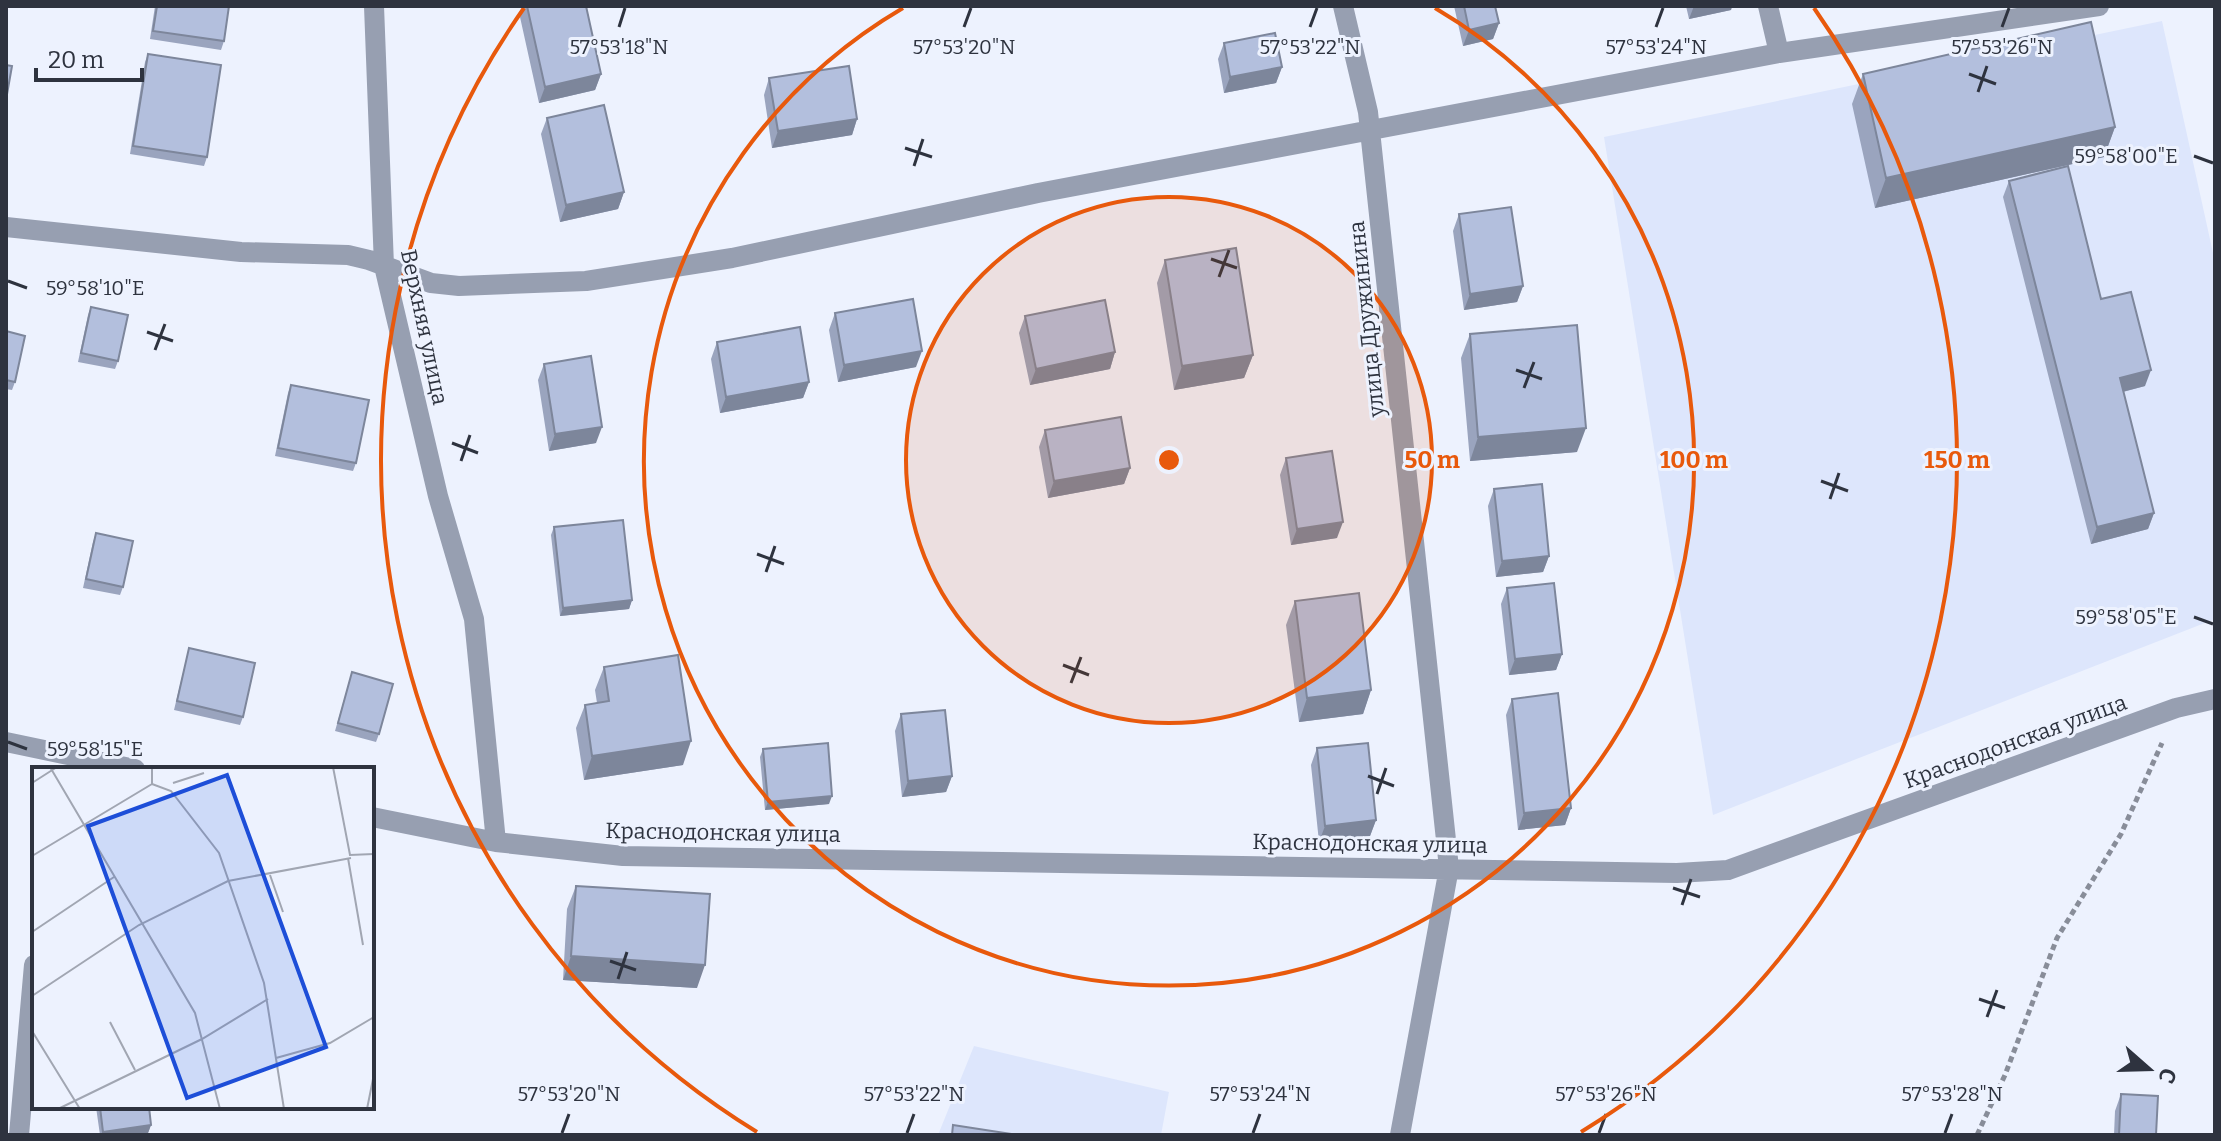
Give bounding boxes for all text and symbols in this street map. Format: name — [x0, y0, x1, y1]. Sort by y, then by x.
scale bar — [36, 32, 142, 82]
text: 57°53'18"N — [570, 35, 669, 59]
text: 57°53'20"N — [913, 35, 1016, 59]
text: 57°53'22"N — [1260, 35, 1361, 59]
text: 57°53'24"N — [1605, 35, 1707, 59]
text: 57°53'26"N — [1951, 35, 2053, 59]
text: 20 m — [48, 46, 104, 74]
text: 59°58'00"E — [2074, 144, 2178, 168]
street label: улица Дружинина — [1343, 220, 1390, 419]
street label: Верхняя улица — [395, 247, 454, 407]
text: 59°58'10"E — [46, 276, 144, 300]
centre of rings — [1155, 446, 1183, 474]
text: 50 m — [1404, 446, 1460, 474]
text: 100 m — [1660, 446, 1728, 474]
text: 150 m — [1924, 446, 1990, 474]
text: 59°58'05"E — [2075, 605, 2177, 629]
street label: Краснодонская улица — [1900, 689, 2130, 794]
text: 59°58'15"E — [47, 737, 143, 761]
inset map — [32, 767, 374, 1109]
street label: Краснодонская улица — [605, 817, 841, 848]
street label: Краснодонская улица — [1252, 828, 1488, 859]
north arrow — [2109, 1029, 2189, 1109]
text: С — [2152, 1065, 2182, 1087]
text: 57°53'20"N — [518, 1082, 621, 1106]
text: 57°53'22"N — [864, 1082, 965, 1106]
text: 57°53'24"N — [1209, 1082, 1311, 1106]
text: 57°53'26"N — [1555, 1082, 1657, 1106]
text: 57°53'28"N — [1901, 1082, 2003, 1106]

